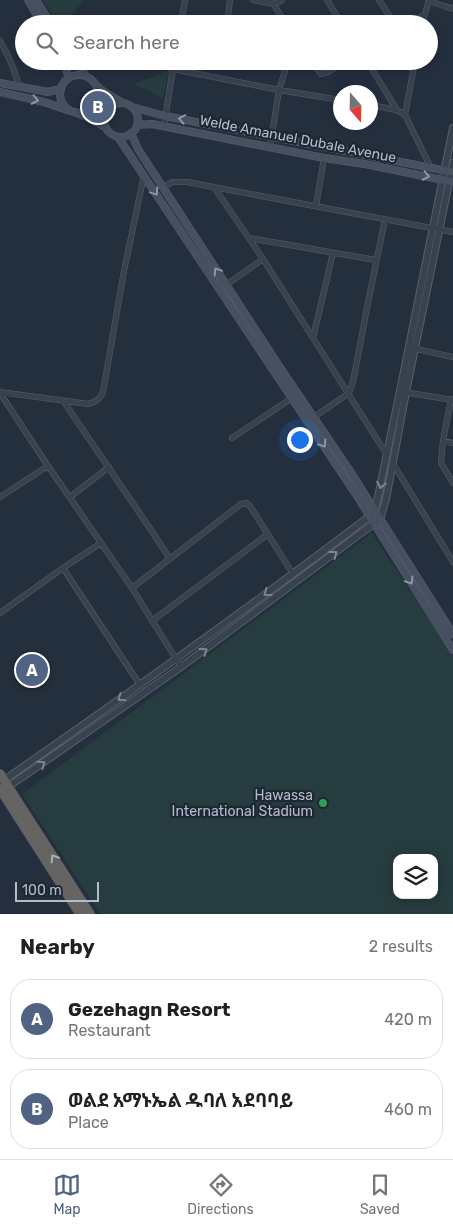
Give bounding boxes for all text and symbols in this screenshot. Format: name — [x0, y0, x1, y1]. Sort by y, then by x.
search box — [15, 15, 438, 70]
icon: search — [33, 29, 61, 57]
text: Search here — [73, 31, 180, 54]
north arrow — [333, 85, 378, 130]
pin: B — [82, 88, 114, 126]
one-way arrow — [30, 94, 39, 105]
street label: Welde Amanuel Dubale Avenue — [198, 112, 398, 166]
one-way arrow — [177, 114, 186, 125]
one-way arrow — [422, 170, 430, 181]
one-way arrow — [149, 186, 158, 196]
one-way arrow — [214, 267, 223, 276]
your location — [287, 427, 313, 453]
one-way arrow — [317, 438, 326, 447]
one-way arrow — [376, 480, 387, 489]
one-way arrow — [328, 551, 338, 560]
one-way arrow — [404, 575, 414, 584]
one-way arrow — [263, 587, 273, 596]
one-way arrow — [198, 647, 207, 657]
pin: A — [16, 651, 48, 689]
one-way arrow — [117, 692, 127, 701]
one-way arrow — [36, 761, 46, 770]
place label: Hawassa International Stadium — [172, 787, 313, 820]
marker: Hawassa International Stadium — [317, 797, 329, 809]
map controls — [393, 854, 438, 899]
button: layers — [393, 854, 438, 899]
one-way arrow — [51, 855, 61, 864]
scale bar — [15, 879, 99, 902]
text: 100 m — [22, 882, 62, 899]
text: Nearby — [20, 934, 95, 959]
text: 2 results — [369, 937, 433, 956]
text: Gezehagn Resort — [68, 998, 230, 1021]
text: A — [31, 1010, 43, 1029]
text: 420 m — [384, 1010, 432, 1029]
text: Restaurant — [68, 1021, 151, 1040]
text: ወልደ አማኑኤል ዱባለ አደባባይ — [68, 1089, 294, 1112]
text: B — [31, 1100, 43, 1119]
text: 460 m — [384, 1100, 432, 1119]
text: Place — [68, 1113, 109, 1132]
tab: Map — [53, 1171, 81, 1218]
tab: Directions — [187, 1171, 254, 1218]
tab: Saved — [360, 1171, 400, 1218]

